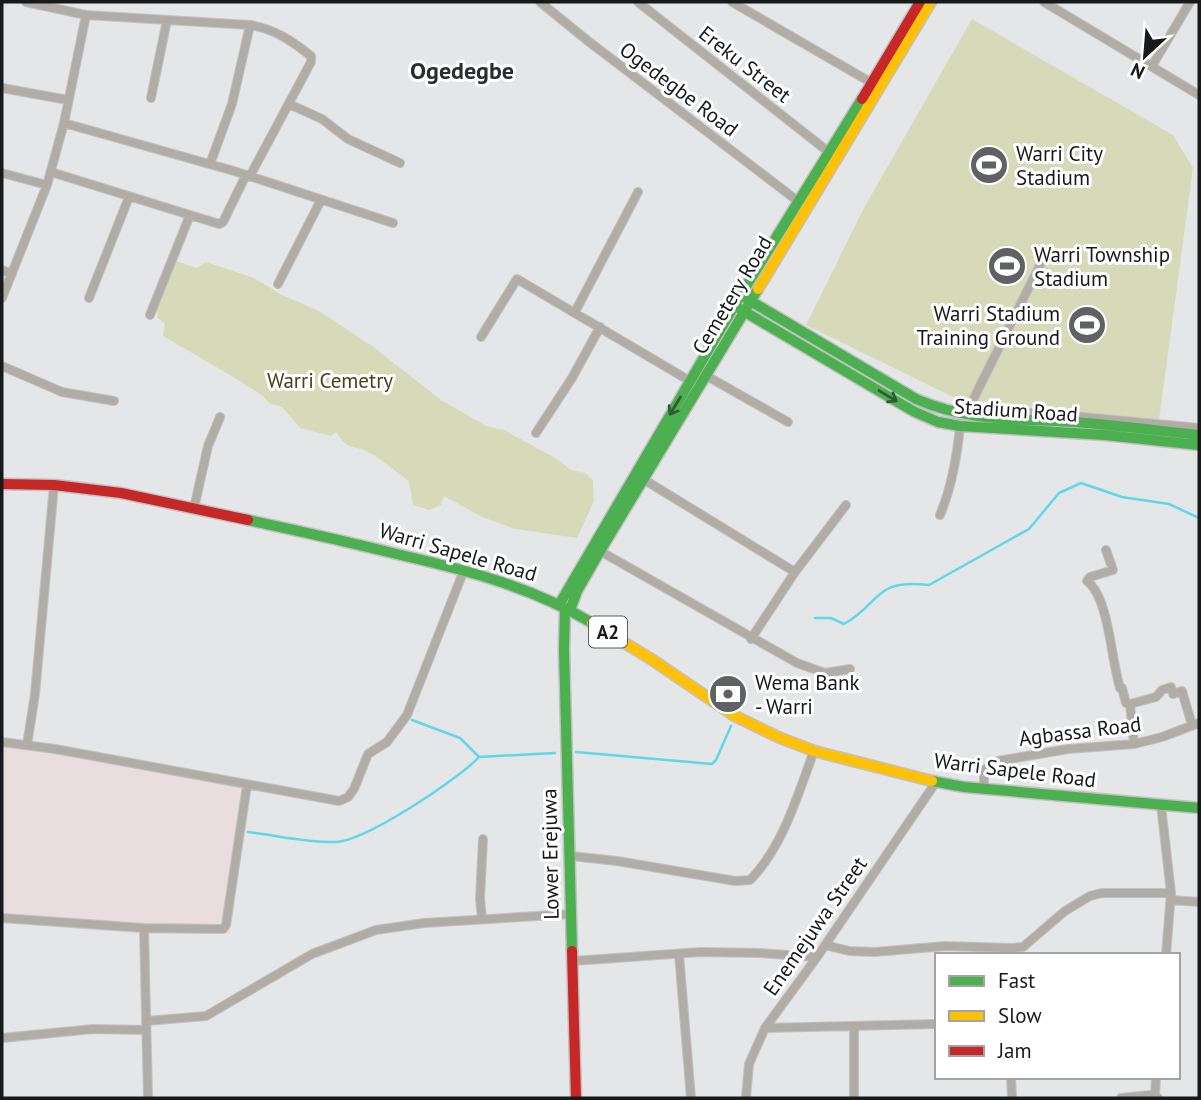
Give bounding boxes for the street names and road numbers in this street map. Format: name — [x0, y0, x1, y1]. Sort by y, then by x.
street label: Ereku Street — [693, 20, 797, 108]
street label: Ogedegbe Road — [614, 36, 744, 142]
street label: Cemetery Road — [686, 231, 778, 359]
street label: Stadium Road — [953, 392, 1079, 428]
street label: Warri Sapele Road — [376, 517, 540, 587]
road number: A2 — [589, 617, 627, 648]
street label: Agbassa Road — [1017, 710, 1143, 752]
street label: Warri Sapele Road — [933, 747, 1097, 793]
street label: Lower Erejuwa — [535, 788, 565, 920]
street label: Enemejuwa Street — [757, 851, 873, 1001]

